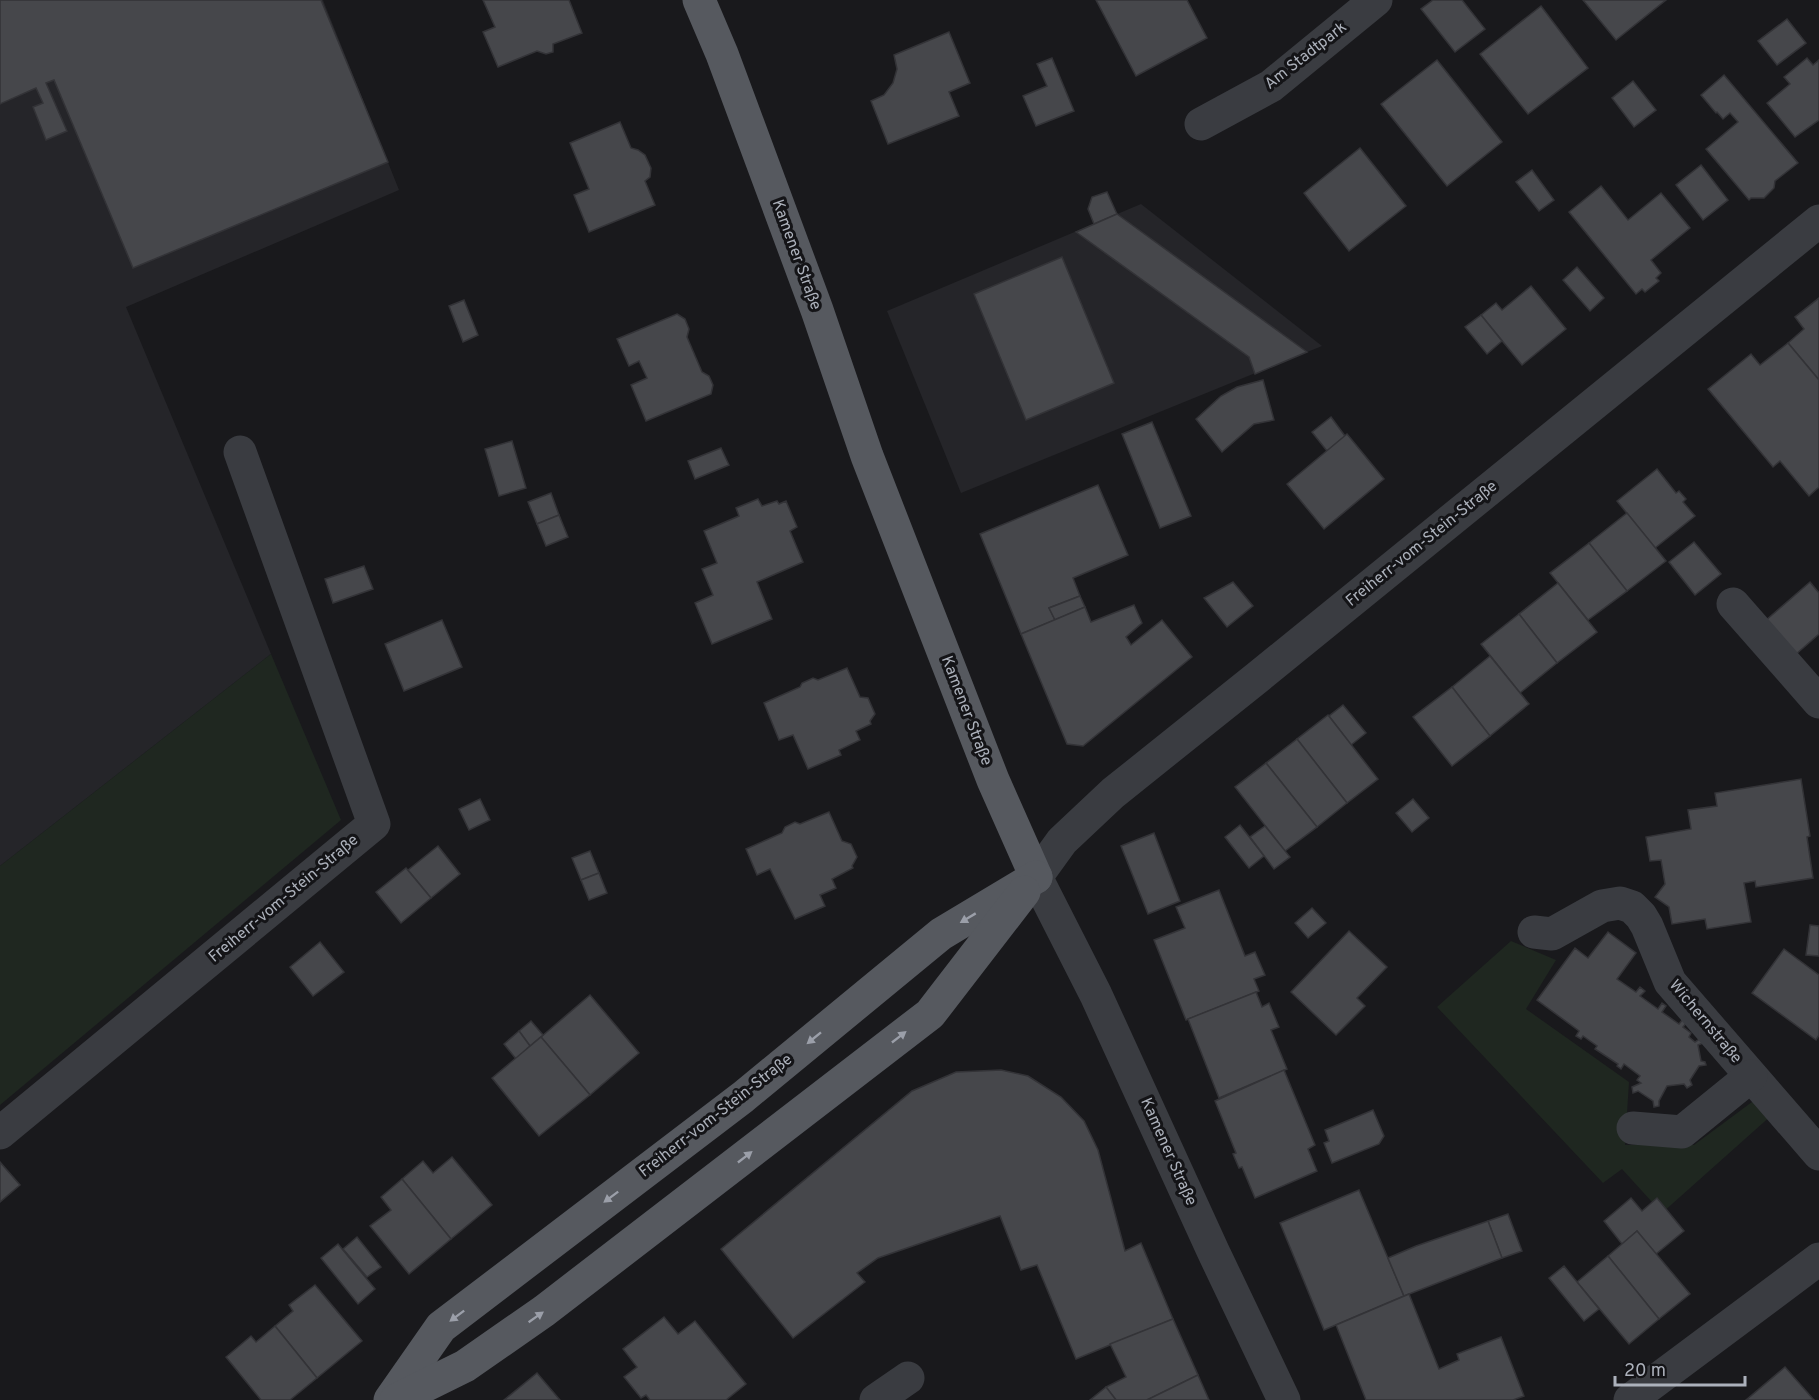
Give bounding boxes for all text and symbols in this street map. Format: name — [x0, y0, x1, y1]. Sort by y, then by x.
street label: Am Stadtpark — [1261, 18, 1351, 94]
street label: Kamener Straße — [767, 197, 825, 313]
street label: Freiherr-vom-Stein-Straße — [1342, 477, 1502, 611]
street label: Kamener Straße — [936, 653, 996, 769]
street label: Freiherr-vom-Stein-Straße — [205, 831, 363, 967]
one-way arrow — [960, 912, 976, 923]
street label: Wichernstraße — [1664, 976, 1746, 1068]
one-way arrow — [807, 1031, 822, 1044]
one-way arrow — [891, 1031, 907, 1044]
street label: Freiherr-vom-Stein-Straße — [635, 1050, 797, 1182]
street label: Kamener Straße — [1135, 1095, 1201, 1209]
one-way arrow — [737, 1151, 752, 1163]
one-way arrow — [604, 1191, 619, 1203]
one-way arrow — [449, 1309, 464, 1321]
one-way arrow — [528, 1311, 544, 1323]
scale bar — [1615, 1349, 1746, 1387]
text: 20 m — [1624, 1360, 1666, 1383]

